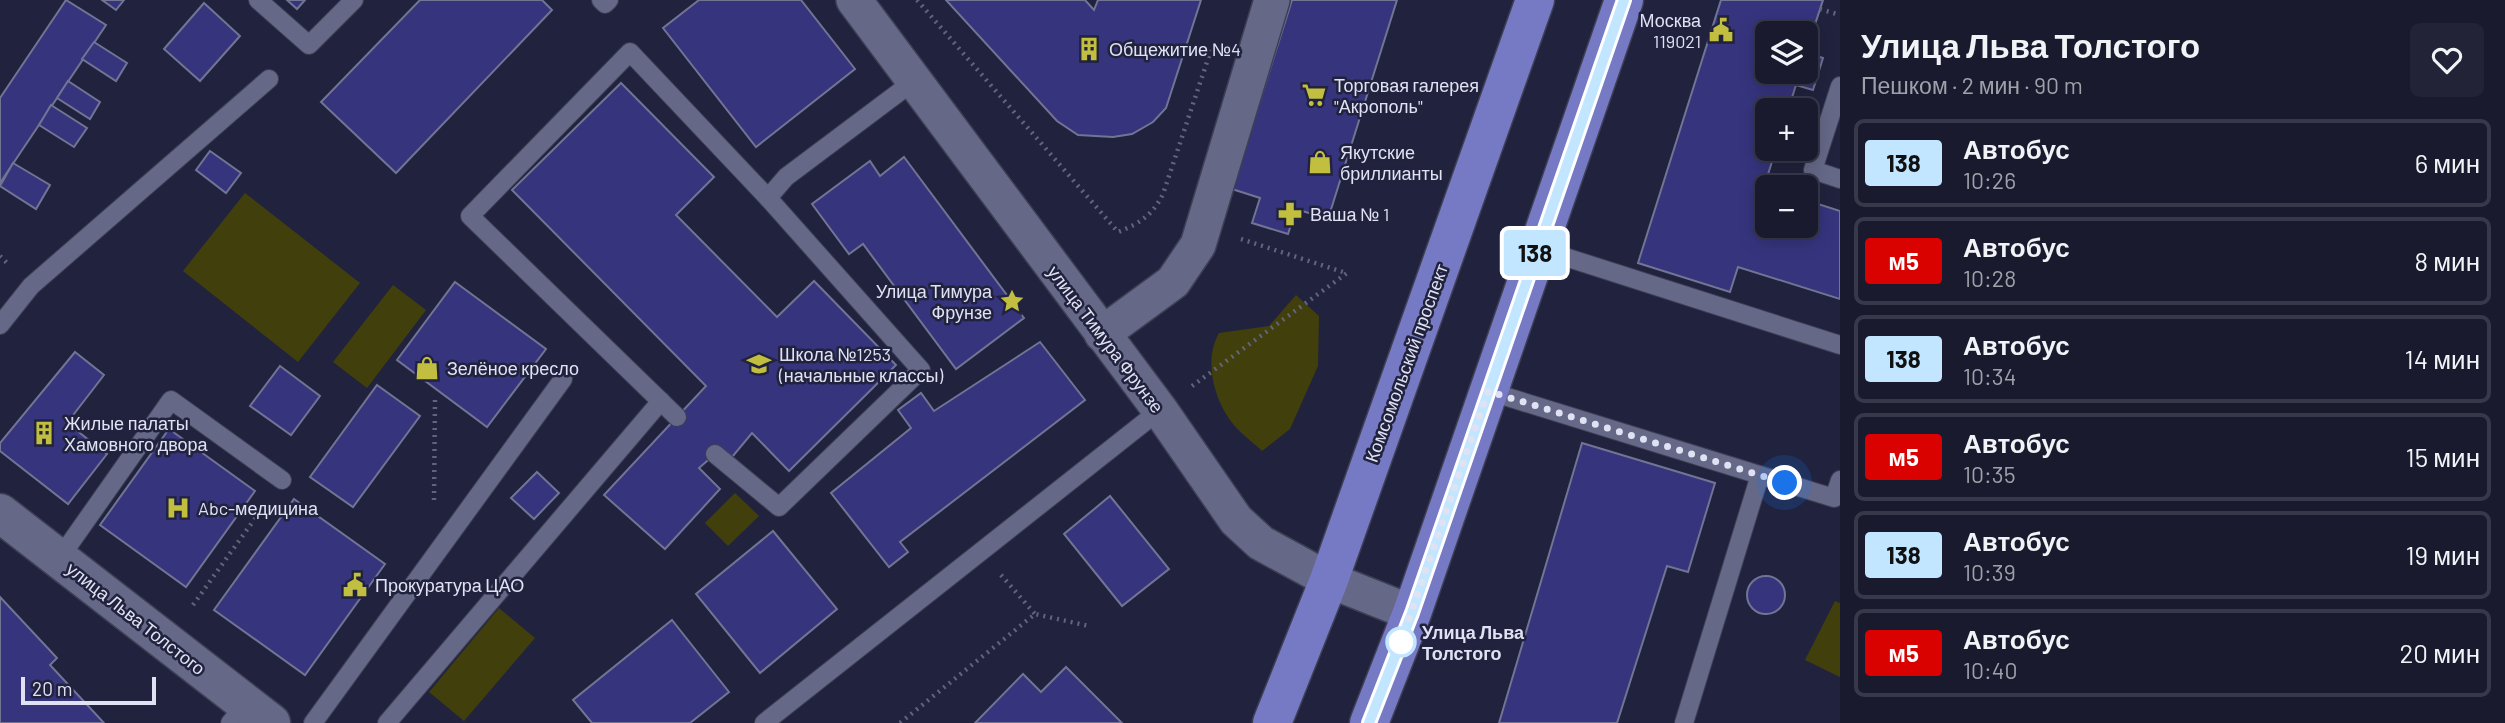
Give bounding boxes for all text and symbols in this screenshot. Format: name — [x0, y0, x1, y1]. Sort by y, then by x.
place label: Москва 119021 — [1640, 9, 1702, 52]
public building icon: Москва 119021 — [1707, 16, 1735, 44]
map controls — [1755, 21, 1818, 238]
button: layers — [1755, 21, 1818, 84]
button: heart — [2410, 23, 2484, 97]
text: Улица Льва Толстого — [1861, 25, 2200, 65]
building icon: Общежитие №4 — [1075, 35, 1103, 63]
place label: Общежитие №4 — [1109, 38, 1241, 60]
text: Пешком · 2 мин · 90 m — [1861, 71, 2083, 99]
place label: Торговая галерея "Акрополь" — [1334, 74, 1479, 117]
supermarket icon: Торговая галерея "Акрополь" — [1300, 81, 1328, 109]
button: + — [1755, 98, 1818, 161]
text: Автобус — [1963, 133, 2070, 164]
place label: Якутские бриллианты — [1340, 141, 1443, 184]
text: 6 мин — [2415, 147, 2480, 178]
shop icon: Якутские бриллианты — [1306, 148, 1334, 176]
text: 138 — [1886, 148, 1921, 177]
text: 10:26 — [1963, 166, 2016, 194]
button: − — [1755, 175, 1818, 238]
pharmacy icon: Ваша № 1 — [1276, 200, 1304, 228]
place label: Ваша № 1 — [1310, 203, 1389, 225]
line badge: 138 — [1495, 230, 1575, 276]
text: Автобус — [1963, 231, 2070, 262]
text: 138 — [1518, 238, 1552, 267]
text: 8 мин — [2414, 245, 2480, 276]
text: м5 — [1888, 246, 1919, 275]
street label: улица Тимура Фрунзе — [1043, 261, 1169, 417]
street label: Комсомольский проспект — [1360, 261, 1452, 465]
text: 10:28 — [1963, 264, 2016, 292]
place label: Улица Тимура Фрунзе — [876, 280, 993, 323]
place icon: Улица Тимура Фрунзе — [998, 287, 1026, 315]
text: Автобус — [1963, 329, 2070, 360]
place label: Школа №1253 (начальные классы) — [778, 343, 944, 386]
text: 14 мин — [2405, 343, 2480, 374]
text: 138 — [1886, 344, 1921, 373]
school or university icon: Школа №1253 (начальные классы) — [745, 350, 773, 378]
shop icon: Зелёное кресло — [413, 354, 441, 382]
place label: Зелёное кресло — [447, 357, 579, 379]
text: 10:34 — [1963, 362, 2016, 390]
place label: Жилые палаты Хамовного двора — [64, 412, 209, 455]
building icon: Жилые палаты Хамовного двора — [30, 419, 58, 447]
text: Автобус — [1963, 427, 2070, 458]
text: 15 мин — [2406, 441, 2480, 472]
text: м5 — [1888, 442, 1919, 471]
text: 10:35 — [1963, 460, 2016, 488]
your location — [1767, 465, 1802, 500]
hospital icon: Abc-медицина — [164, 494, 192, 522]
place label: Abc-медицина — [198, 497, 319, 519]
text: Автобус — [1963, 525, 2070, 556]
text: 19 мин — [2405, 539, 2480, 570]
text: 138 — [1886, 540, 1921, 569]
street label: улица Льва Толстого — [62, 557, 210, 679]
text: 10:39 — [1963, 558, 2016, 586]
public building icon: Прокуратура ЦАО — [341, 571, 369, 599]
place label: Прокуратура ЦАО — [375, 574, 524, 596]
place label: Улица Льва Толстого — [1422, 621, 1525, 664]
text: Автобус — [1963, 623, 2070, 654]
marker: Улица Льва Толстого — [1386, 627, 1416, 657]
text: 20 мин — [2399, 637, 2480, 668]
text: м5 — [1888, 638, 1919, 667]
text: 10:40 — [1963, 656, 2018, 684]
scale bar — [21, 674, 156, 706]
text: 20 m — [32, 677, 72, 700]

